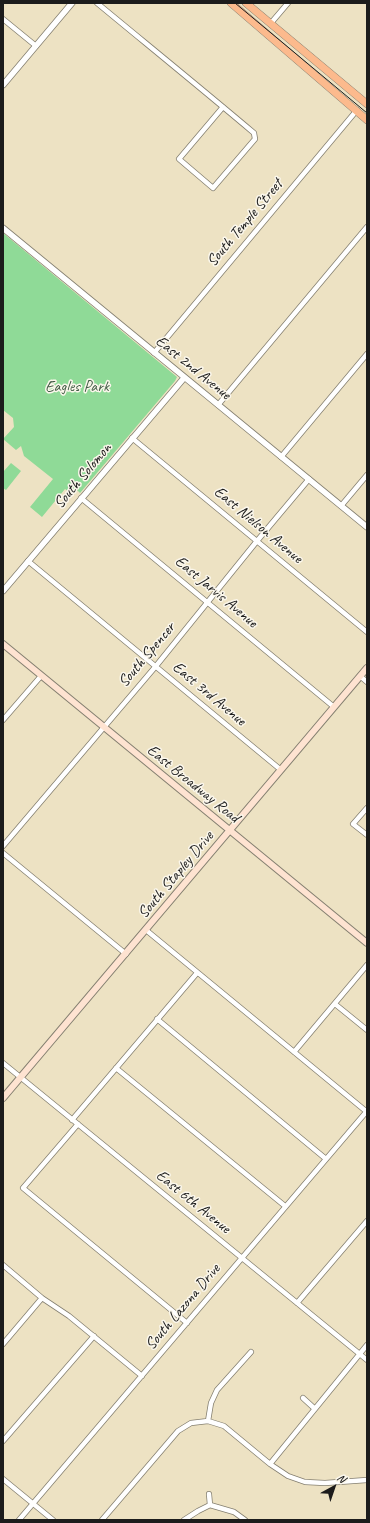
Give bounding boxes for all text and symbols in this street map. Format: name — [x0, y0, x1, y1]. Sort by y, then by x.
street label: South Temple Street — [203, 175, 287, 271]
street label: East 2nd Avenue — [151, 332, 235, 404]
park label: Eagles Park — [45, 377, 109, 397]
street label: South Solomon — [50, 439, 116, 513]
street label: East Nielson Avenue — [210, 482, 306, 568]
street label: East Jarvis Avenue — [171, 552, 261, 632]
street label: South Spencer — [114, 619, 180, 691]
street label: East 3rd Avenue — [168, 658, 250, 730]
street label: East Broadway Road — [143, 741, 243, 827]
street label: South Stapley Drive — [134, 827, 218, 923]
street label: East 6th Avenue — [152, 1166, 234, 1238]
street label: South Lazona Drive — [141, 1260, 225, 1354]
north arrow — [314, 1467, 354, 1507]
text: N — [335, 1470, 349, 1485]

